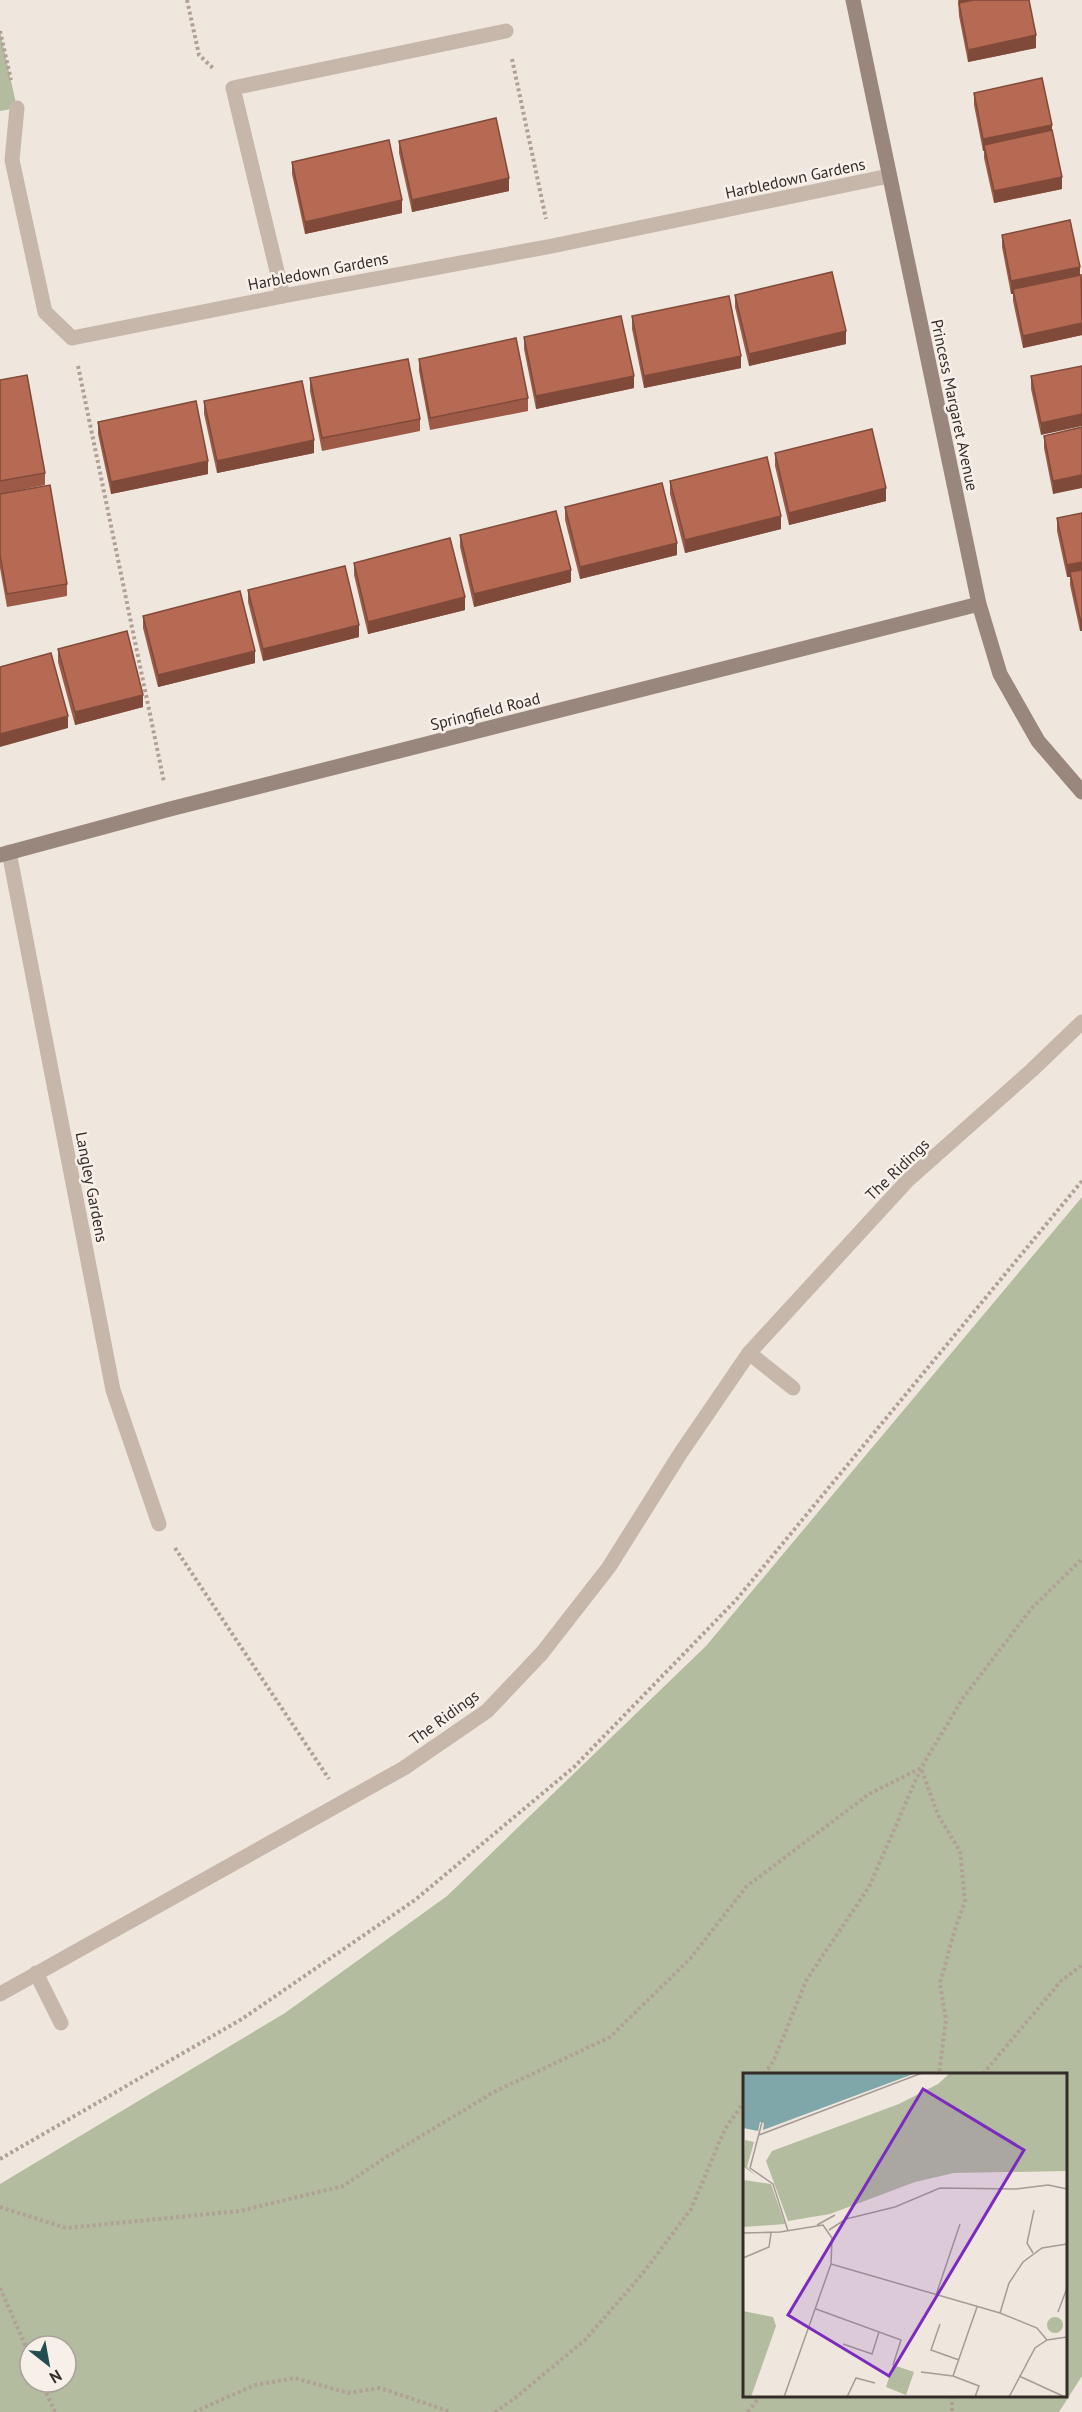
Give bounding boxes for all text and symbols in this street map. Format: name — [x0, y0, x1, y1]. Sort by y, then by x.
street label: Harbledown Gardens — [723, 153, 867, 203]
street label: Harbledown Gardens — [246, 248, 390, 294]
street label: Princess Margaret Avenue — [927, 317, 983, 493]
street label: Springfield Road — [428, 688, 542, 734]
street label: Langley Gardens — [71, 1130, 113, 1244]
street label: The Ridings — [861, 1134, 933, 1204]
street label: The Ridings — [405, 1685, 483, 1749]
inset map — [743, 2073, 1067, 2397]
north arrow — [18, 2334, 78, 2394]
text: N — [46, 2366, 65, 2388]

